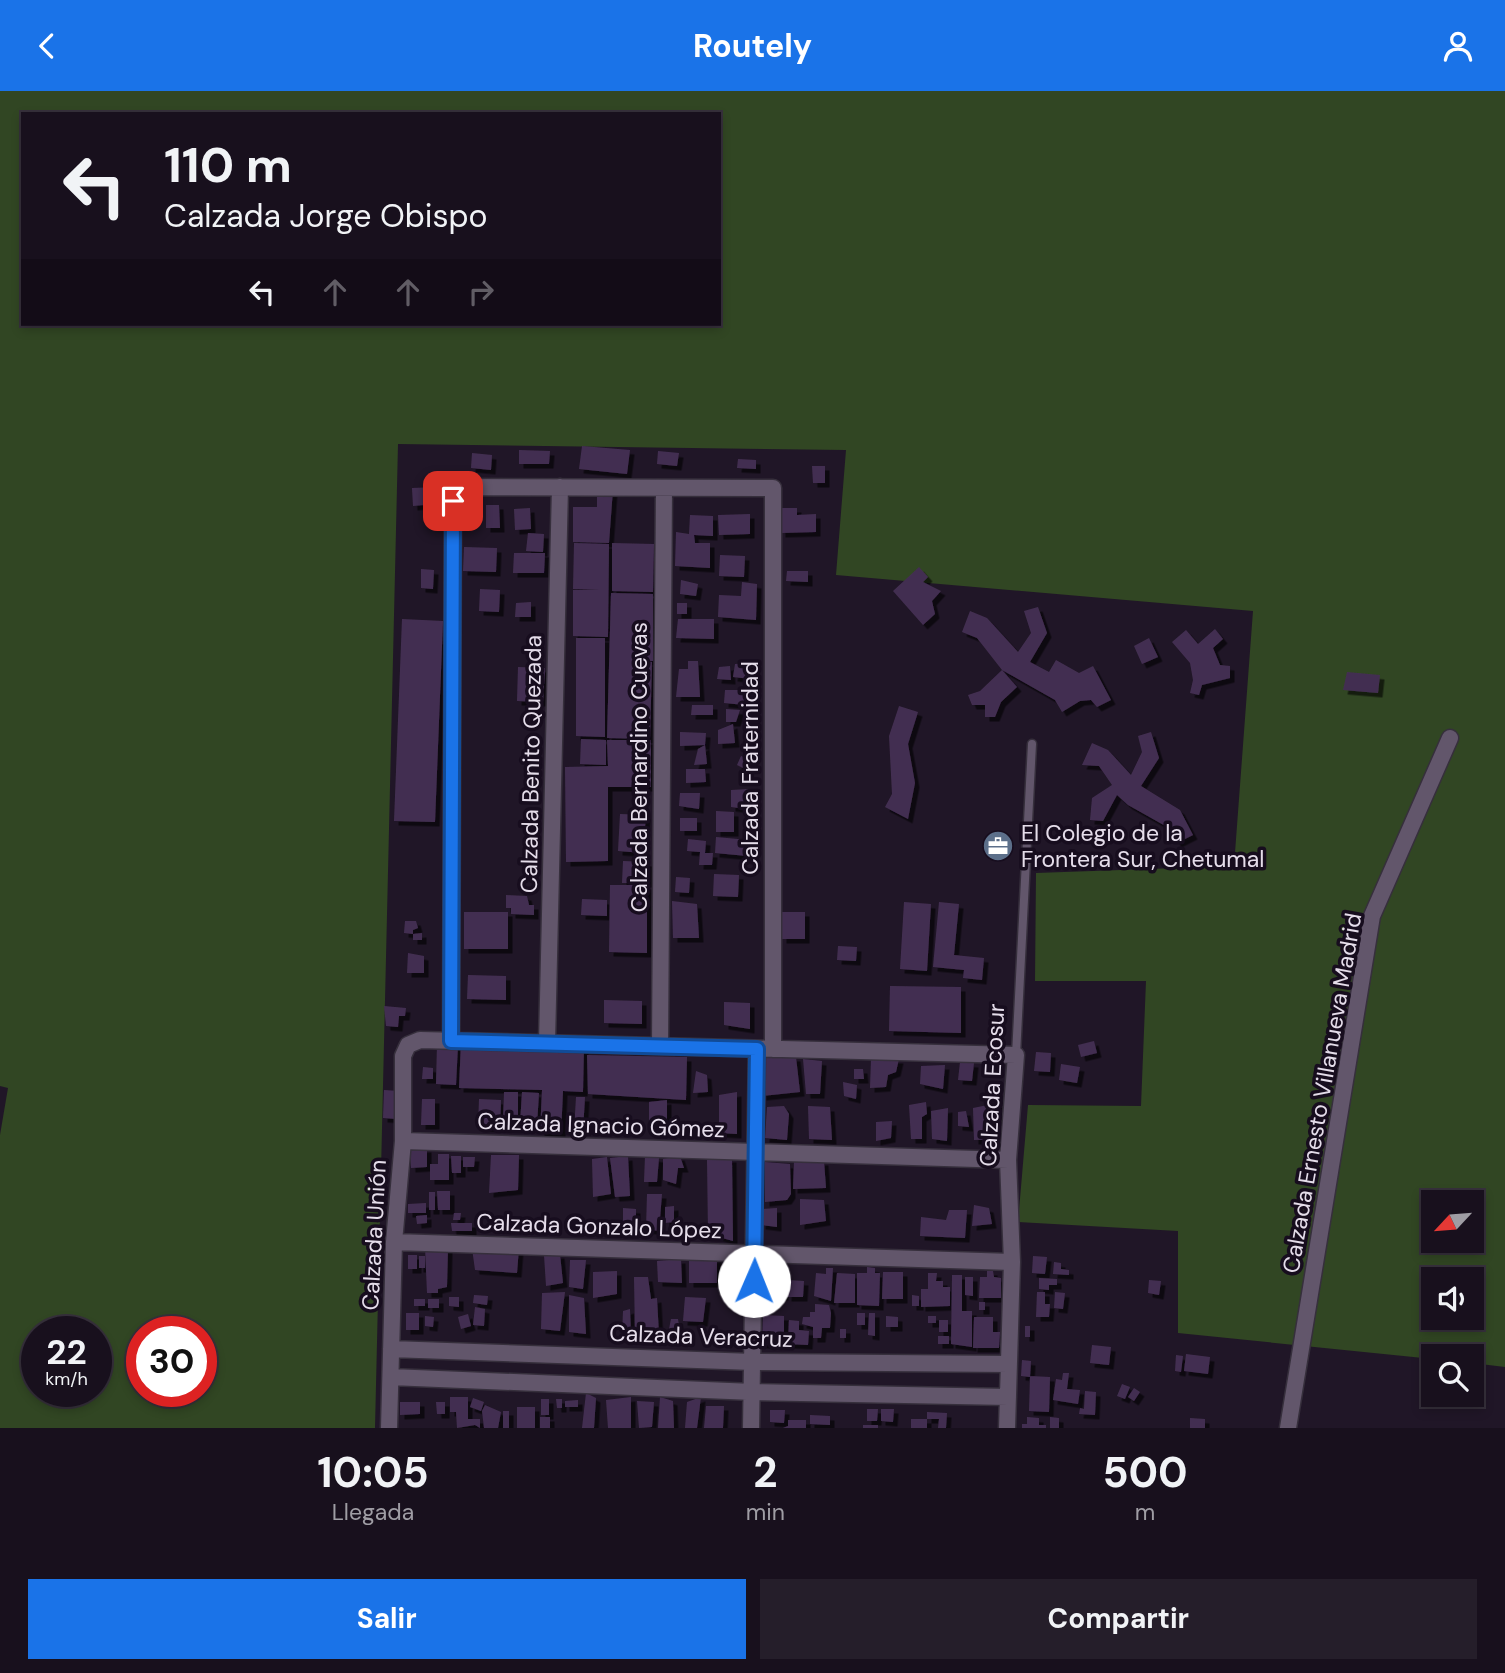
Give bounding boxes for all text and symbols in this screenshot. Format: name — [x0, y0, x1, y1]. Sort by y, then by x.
text: Routely — [693, 25, 812, 67]
icon: back — [28, 27, 66, 65]
icon: person — [1439, 27, 1477, 65]
text: 110 m — [164, 133, 292, 197]
icon: left — [49, 140, 140, 231]
text: Calzada Jorge Obispo — [164, 195, 487, 237]
icon: left — [243, 273, 281, 311]
icon: ahead — [316, 273, 354, 311]
icon: ahead — [389, 273, 427, 311]
icon: right — [462, 273, 500, 311]
pin — [423, 471, 483, 531]
icon: arrive — [434, 482, 472, 520]
street label: Calzada Bernardino Cuevas — [624, 622, 654, 912]
street label: Calzada Benito Quezada — [514, 635, 548, 893]
street label: Calzada Fraternidad — [735, 661, 765, 875]
place label: El Colegio de la Frontera Sur, Chetumal — [1021, 818, 1264, 874]
office icon: El Colegio de la Frontera Sur, Chetumal — [981, 829, 1015, 863]
street label: Calzada Ernesto Villanueva Madrid — [1276, 911, 1368, 1275]
street label: Calzada Ecosur — [973, 1003, 1011, 1167]
street label: Calzada Ignacio Gómez — [477, 1106, 725, 1144]
street label: Calzada Unión — [355, 1159, 393, 1311]
north arrow — [1421, 1190, 1484, 1253]
map controls — [1421, 1190, 1484, 1407]
street label: Calzada Gonzalo López — [476, 1207, 722, 1245]
position arrow — [717, 1244, 791, 1318]
button: sound — [1421, 1267, 1484, 1330]
speed limit sign: 30 — [126, 1316, 217, 1407]
street label: Calzada Veracruz — [609, 1318, 793, 1354]
text: 22 — [46, 1329, 87, 1375]
button: search — [1421, 1344, 1484, 1407]
text: km/h — [45, 1367, 88, 1391]
text: 10:05 — [317, 1445, 429, 1500]
text: 2 — [753, 1445, 778, 1500]
text: 500 — [1102, 1445, 1188, 1500]
text: Llegada — [332, 1497, 414, 1527]
text: min — [746, 1497, 785, 1527]
text: m — [1135, 1497, 1155, 1527]
button: Salir — [28, 1579, 746, 1659]
button: Compartir — [760, 1579, 1477, 1659]

